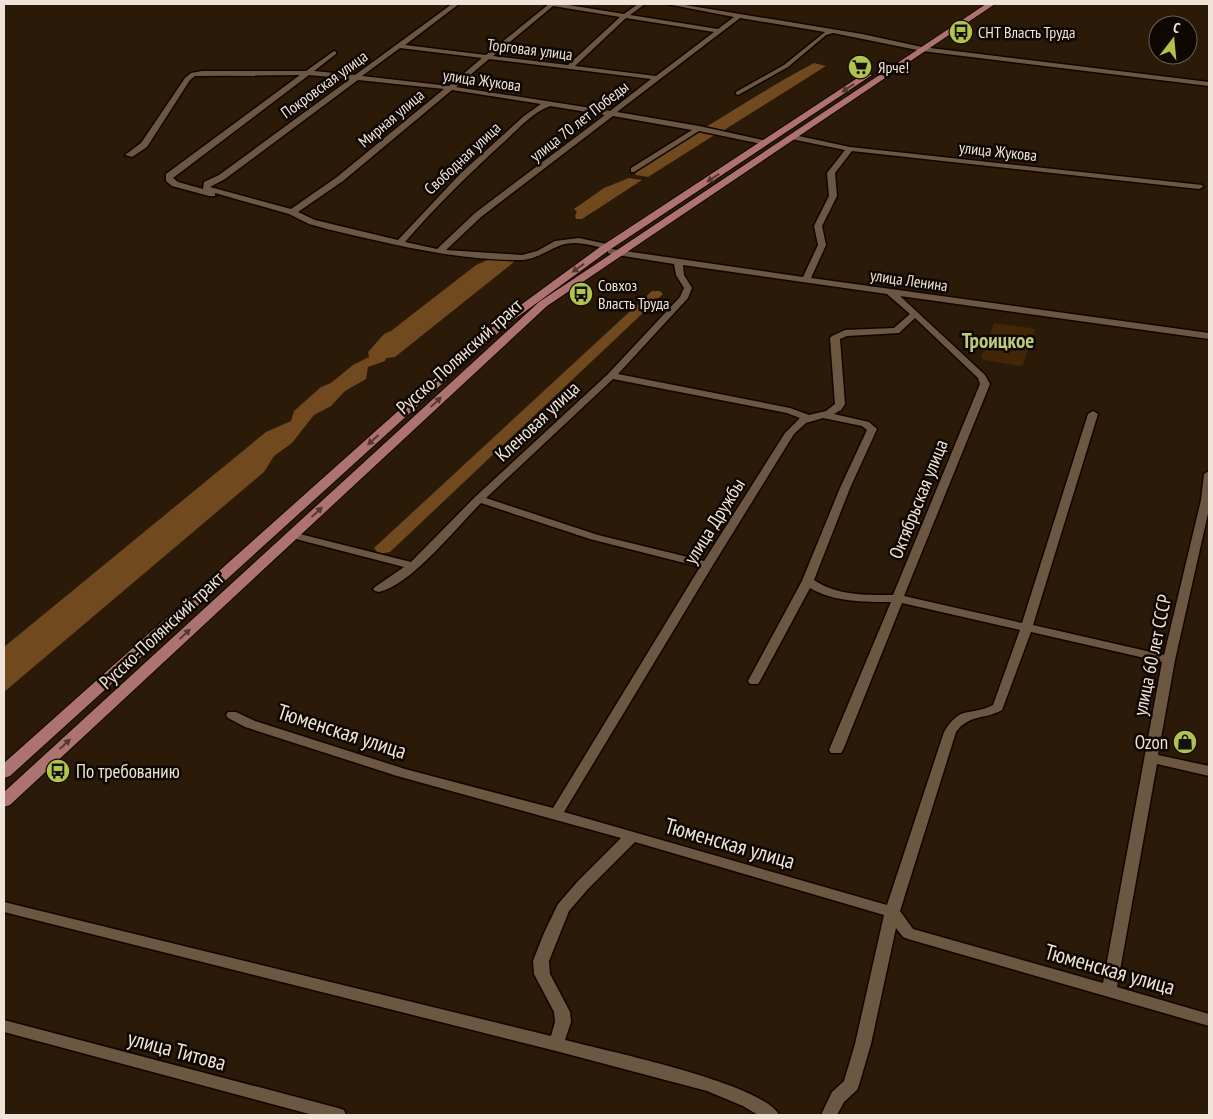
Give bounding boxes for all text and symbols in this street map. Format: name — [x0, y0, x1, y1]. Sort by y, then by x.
north arrow — [1148, 15, 1198, 65]
text: С — [1171, 18, 1183, 37]
bus stop icon: СНТ Власть Труда — [948, 19, 974, 45]
place label: СНТ Власть Труда — [978, 22, 1075, 42]
street label: Торговая улица — [486, 34, 574, 64]
street label: Покровская улица — [277, 46, 371, 122]
supermarket icon: Ярче! — [847, 54, 873, 80]
place label: Ярче! — [878, 57, 909, 77]
street label: улица Жукова — [442, 65, 522, 95]
street label: улица 70 лет Победы — [526, 76, 632, 166]
one-way arrow — [842, 83, 855, 93]
street label: Мирная улица — [354, 85, 428, 151]
street label: Свободная улица — [420, 118, 504, 198]
street label: улица Жукова — [958, 137, 1038, 165]
one-way arrow — [706, 173, 720, 182]
one-way arrow — [571, 263, 585, 273]
street label: улица Ленина — [869, 265, 949, 295]
place label: Совхоз Власть Труда — [598, 275, 669, 313]
bus stop icon: Совхоз Власть Труда — [568, 281, 594, 307]
street label: Русско-Полянский тракт — [391, 292, 528, 419]
district label: Троицкое — [962, 327, 1034, 354]
street label: Кленовая улица — [490, 376, 584, 466]
one-way arrow — [429, 396, 442, 407]
one-way arrow — [368, 434, 380, 446]
street label: Октябрьская улица — [883, 436, 953, 562]
street label: улица Дружбы — [678, 474, 750, 568]
one-way arrow — [310, 506, 322, 518]
street label: Русско-Полянский тракт — [94, 566, 229, 694]
street label: улица 60 лет СССР — [1127, 592, 1177, 718]
one-way arrow — [178, 628, 190, 640]
street label: Тюменская улица — [274, 697, 410, 765]
shop icon: Ozon — [1172, 729, 1198, 755]
place label: Ozon — [1135, 730, 1168, 754]
one-way arrow — [59, 739, 72, 750]
bus stop icon: По требованию — [45, 758, 71, 784]
place label: По требованию — [76, 759, 180, 783]
street label: Тюменская улица — [662, 811, 798, 875]
street label: Тюменская улица — [1042, 937, 1178, 1001]
street label: улица Титова — [125, 1023, 229, 1077]

